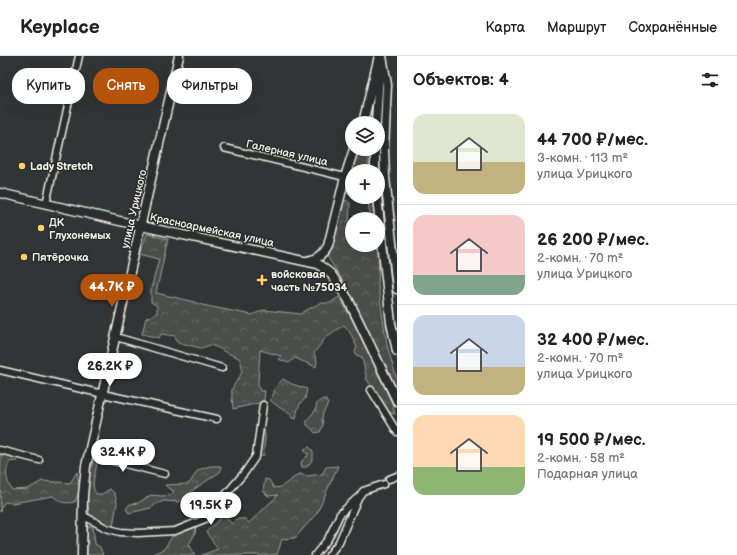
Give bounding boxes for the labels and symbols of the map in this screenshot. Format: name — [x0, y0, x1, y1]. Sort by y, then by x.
street label: Галерная улица — [245, 137, 330, 169]
place label: Lady Stretch — [30, 160, 93, 173]
marker: Lady Stretch — [17, 161, 27, 171]
street label: улица Урицкого — [119, 168, 149, 250]
street label: Красноармейская улица — [149, 210, 276, 250]
place label: ДК Глухонемых — [49, 216, 110, 242]
marker: ДК Глухонемых — [36, 223, 46, 233]
place label: Пятёрочка — [32, 251, 89, 264]
marker: Пятёрочка — [19, 252, 29, 262]
place label: войсковая часть №75034 — [271, 268, 348, 294]
pin: 44.7K ₽ — [75, 274, 149, 308]
marker: войсковая часть №75034 — [256, 274, 268, 286]
pin: 26.2K ₽ — [73, 353, 147, 387]
pin: 32.4K ₽ — [86, 439, 160, 473]
pin: 19.5K ₽ — [174, 492, 248, 526]

